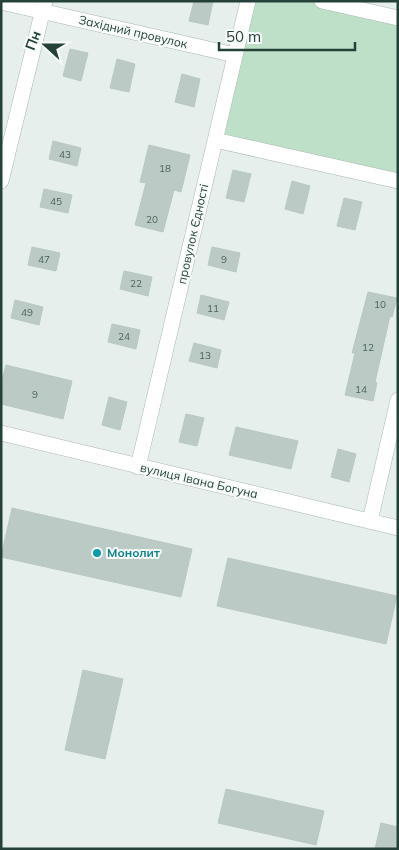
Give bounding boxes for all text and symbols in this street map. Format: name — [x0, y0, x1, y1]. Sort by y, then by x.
street label: Західний провулок — [77, 12, 190, 51]
north arrow — [20, 20, 70, 70]
scale bar — [219, 20, 355, 52]
text: 50 m — [226, 27, 261, 46]
text: Пн — [21, 28, 45, 53]
house number: 43 — [59, 148, 71, 161]
house number: 18 — [159, 162, 171, 175]
street label: провулок Єдності — [174, 182, 211, 285]
house number: 45 — [50, 195, 62, 208]
house number: 20 — [146, 213, 158, 226]
house number: 47 — [38, 253, 50, 266]
house number: 9 — [221, 253, 227, 266]
house number: 22 — [130, 277, 142, 290]
house number: 10 — [374, 298, 386, 311]
house number: 11 — [207, 302, 219, 315]
house number: 49 — [21, 306, 33, 319]
house number: 24 — [118, 330, 130, 343]
house number: 12 — [362, 341, 374, 354]
house number: 13 — [199, 349, 211, 362]
house number: 14 — [355, 383, 367, 396]
house number: 9 — [32, 388, 38, 401]
street label: вулиця Івана Богуна — [139, 460, 259, 501]
place label: Монолит — [107, 545, 160, 560]
marker: Монолит — [91, 547, 103, 559]

